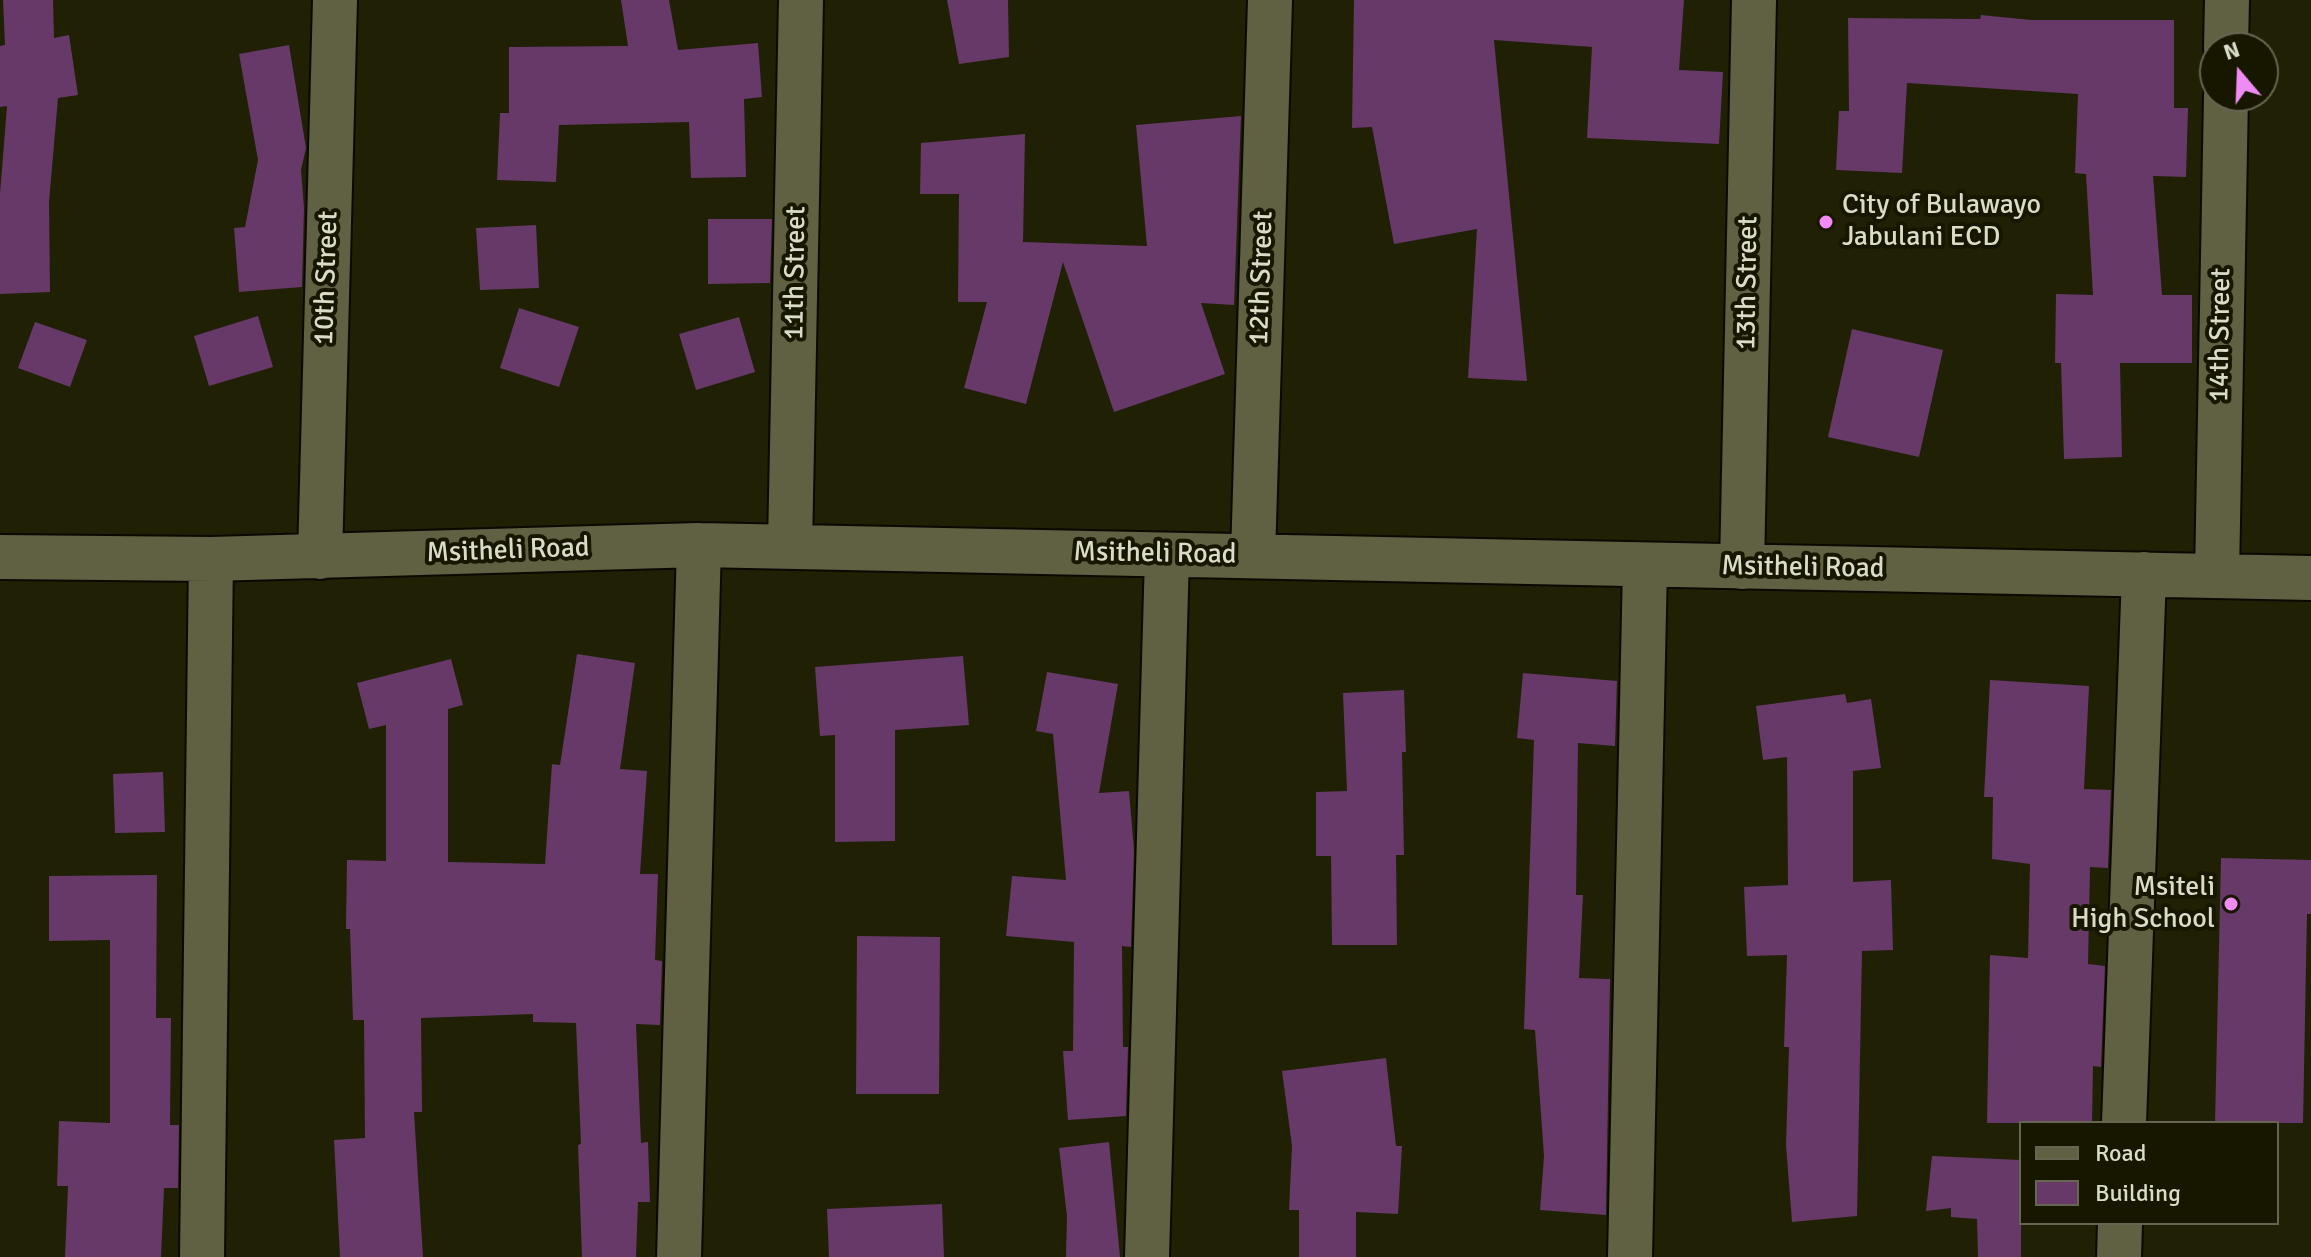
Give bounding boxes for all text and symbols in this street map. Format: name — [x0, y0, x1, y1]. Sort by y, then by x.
north arrow — [2199, 32, 2279, 112]
text: N — [2220, 35, 2243, 66]
place label: City of Bulawayo Jabulani ECD — [1842, 189, 2041, 255]
street label: 11th Street — [778, 206, 814, 340]
street label: 10th Street — [308, 210, 346, 346]
street label: 12th Street — [1243, 210, 1281, 346]
marker: City of Bulawayo Jabulani ECD — [1817, 213, 1835, 231]
street label: 13th Street — [1730, 216, 1766, 350]
street label: 14th Street — [2203, 268, 2239, 402]
street label: Msitheli Road — [426, 531, 590, 571]
street label: Msitheli Road — [1073, 536, 1237, 572]
street label: Msitheli Road — [1721, 550, 1885, 586]
place label: Msiteli High School — [2071, 871, 2215, 937]
marker: Msiteli High School — [2222, 895, 2240, 913]
legend — [2019, 1121, 2279, 1225]
text: Road — [2095, 1138, 2146, 1168]
text: Building — [2095, 1178, 2181, 1208]

